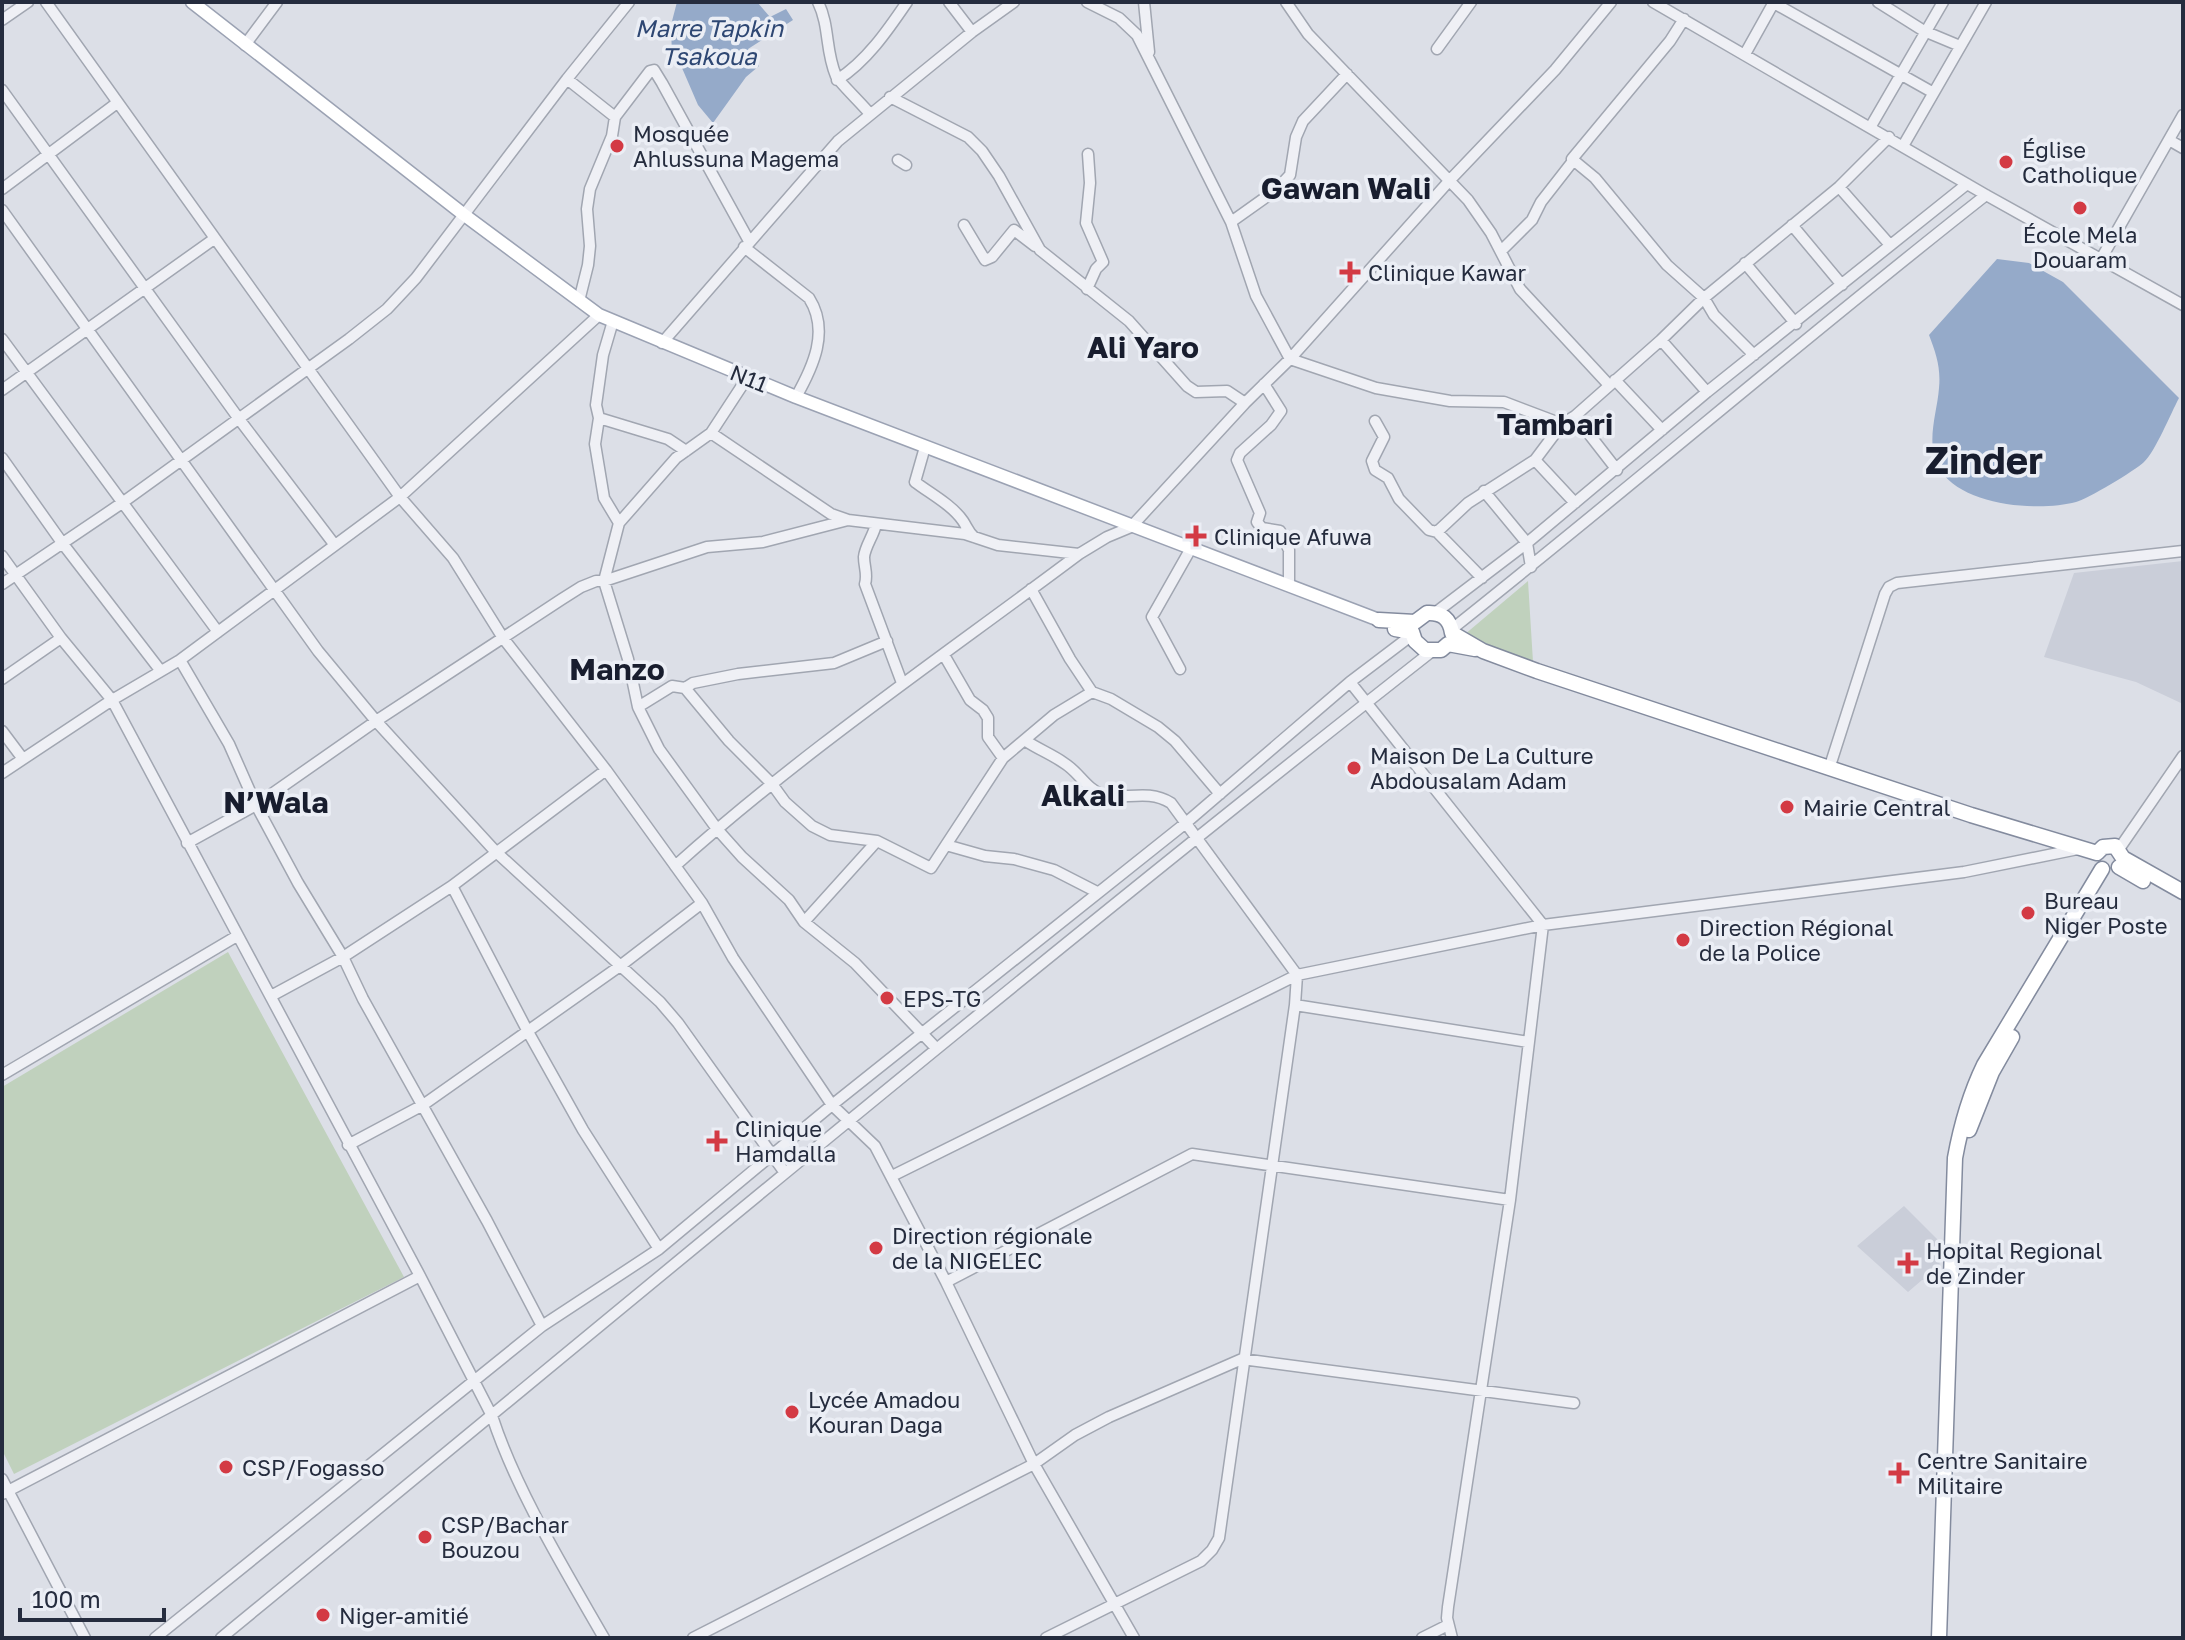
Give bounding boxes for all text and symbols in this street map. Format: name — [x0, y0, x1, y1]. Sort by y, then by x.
water label: Marre Tapkin Tsakoua — [635, 13, 784, 70]
place label: Mosquée Ahlussuna Magema — [633, 120, 839, 172]
place label: Église Catholique — [2022, 136, 2137, 188]
marker: Mosquée Ahlussuna Magema — [608, 137, 626, 155]
marker: Église Catholique — [1997, 153, 2015, 171]
district label: Gawan Wali — [1261, 170, 1431, 206]
marker: École Mela Douaram — [2071, 199, 2089, 217]
place label: École Mela Douaram — [2023, 221, 2137, 273]
place label: Clinique Kawar — [1368, 259, 1526, 286]
marker: Clinique Kawar — [1339, 261, 1361, 283]
district label: Ali Yaro — [1087, 329, 1199, 365]
street label: N11 — [726, 358, 772, 398]
district label: Tambari — [1497, 406, 1613, 442]
district label: Zinder — [1925, 437, 2043, 482]
place label: Clinique Afuwa — [1214, 523, 1372, 550]
marker: Clinique Afuwa — [1185, 525, 1207, 547]
district label: Manzo — [569, 651, 665, 687]
place label: Maison De La Culture Abdousalam Adam — [1370, 742, 1594, 794]
marker: Maison De La Culture Abdousalam Adam — [1345, 759, 1363, 777]
district label: Alkali — [1041, 777, 1125, 813]
district label: N’Wala — [223, 784, 329, 820]
place label: Mairie Central — [1803, 794, 1951, 821]
marker: Mairie Central — [1778, 798, 1796, 816]
place label: Bureau Niger Poste — [2044, 887, 2168, 939]
marker: Bureau Niger Poste — [2019, 904, 2037, 922]
place label: Direction Régional de la Police — [1699, 914, 1893, 966]
marker: Direction Régional de la Police — [1674, 931, 1692, 949]
place label: EPS-TG — [903, 985, 981, 1012]
marker: EPS-TG — [878, 989, 896, 1007]
place label: Clinique Hamdalla — [735, 1115, 836, 1167]
marker: Clinique Hamdalla — [706, 1130, 728, 1152]
place label: Direction régionale de la NIGELEC — [892, 1222, 1093, 1274]
place label: Hopital Regional de Zinder — [1926, 1237, 2102, 1289]
marker: Direction régionale de la NIGELEC — [867, 1239, 885, 1257]
marker: Hopital Regional de Zinder — [1897, 1252, 1919, 1274]
place label: Lycée Amadou Kouran Daga — [808, 1386, 960, 1438]
marker: Lycée Amadou Kouran Daga — [783, 1403, 801, 1421]
place label: Centre Sanitaire Militaire — [1917, 1447, 2088, 1499]
place label: CSP/Fogasso — [242, 1454, 385, 1481]
marker: CSP/Fogasso — [217, 1458, 235, 1476]
marker: Centre Sanitaire Militaire — [1888, 1462, 1910, 1484]
place label: CSP/Bachar Bouzou — [441, 1511, 569, 1563]
marker: CSP/Bachar Bouzou — [416, 1528, 434, 1546]
scale bar — [20, 1572, 164, 1622]
text: 100 m — [32, 1584, 101, 1613]
place label: Niger-amitié — [339, 1602, 469, 1629]
marker: Niger-amitié — [314, 1606, 332, 1624]

